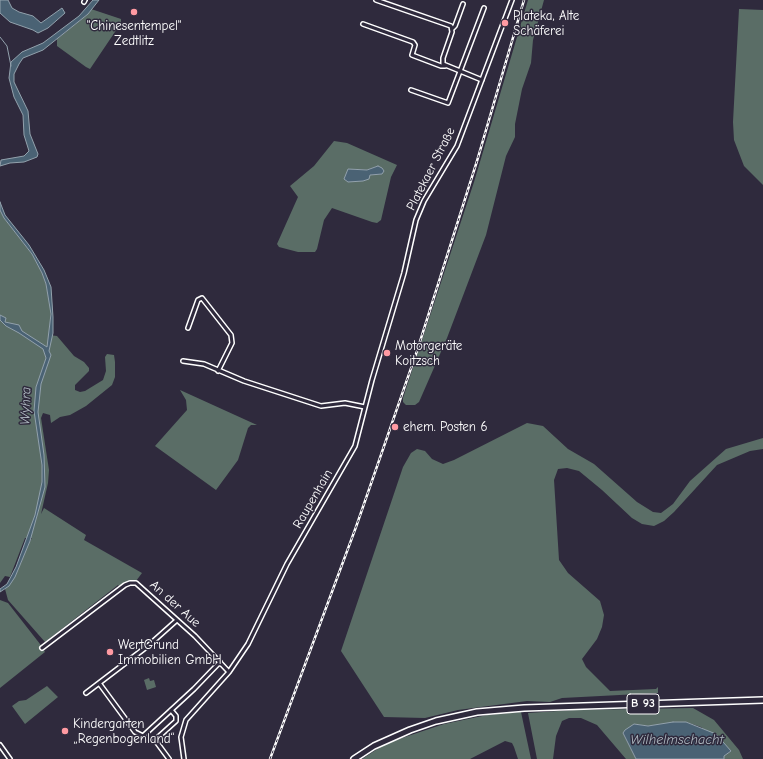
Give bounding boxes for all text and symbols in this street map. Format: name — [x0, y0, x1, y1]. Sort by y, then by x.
marker: "Chinesentempel" Zedtlitz — [129, 7, 139, 17]
place label: Plateka, Alte Schäferei — [513, 8, 579, 39]
place label: "Chinesentempel" Zedtlitz — [87, 18, 181, 49]
marker: Plateka, Alte Schäferei — [500, 18, 510, 28]
street label: Platekaer Straße — [403, 125, 459, 213]
place label: Motorgeräte Koitzsch — [395, 338, 462, 369]
marker: Motorgeräte Koitzsch — [382, 348, 392, 358]
water label: Wyhra — [17, 387, 35, 425]
place label: ehem. Posten 6 — [403, 419, 487, 435]
marker: ehem. Posten 6 — [390, 422, 400, 432]
street label: Raupenhain — [290, 467, 336, 531]
street label: An der Aue — [146, 577, 204, 631]
place label: WertGrund Immobilien GmbH — [118, 637, 222, 668]
marker: WertGrund Immobilien GmbH — [105, 647, 115, 657]
road number: B 93 — [627, 694, 659, 714]
place label: Kindergarten „Regenbogenland“ — [73, 716, 175, 747]
marker: Kindergarten „Regenbogenland“ — [60, 726, 70, 736]
water label: Wilhelmschacht — [630, 732, 724, 748]

